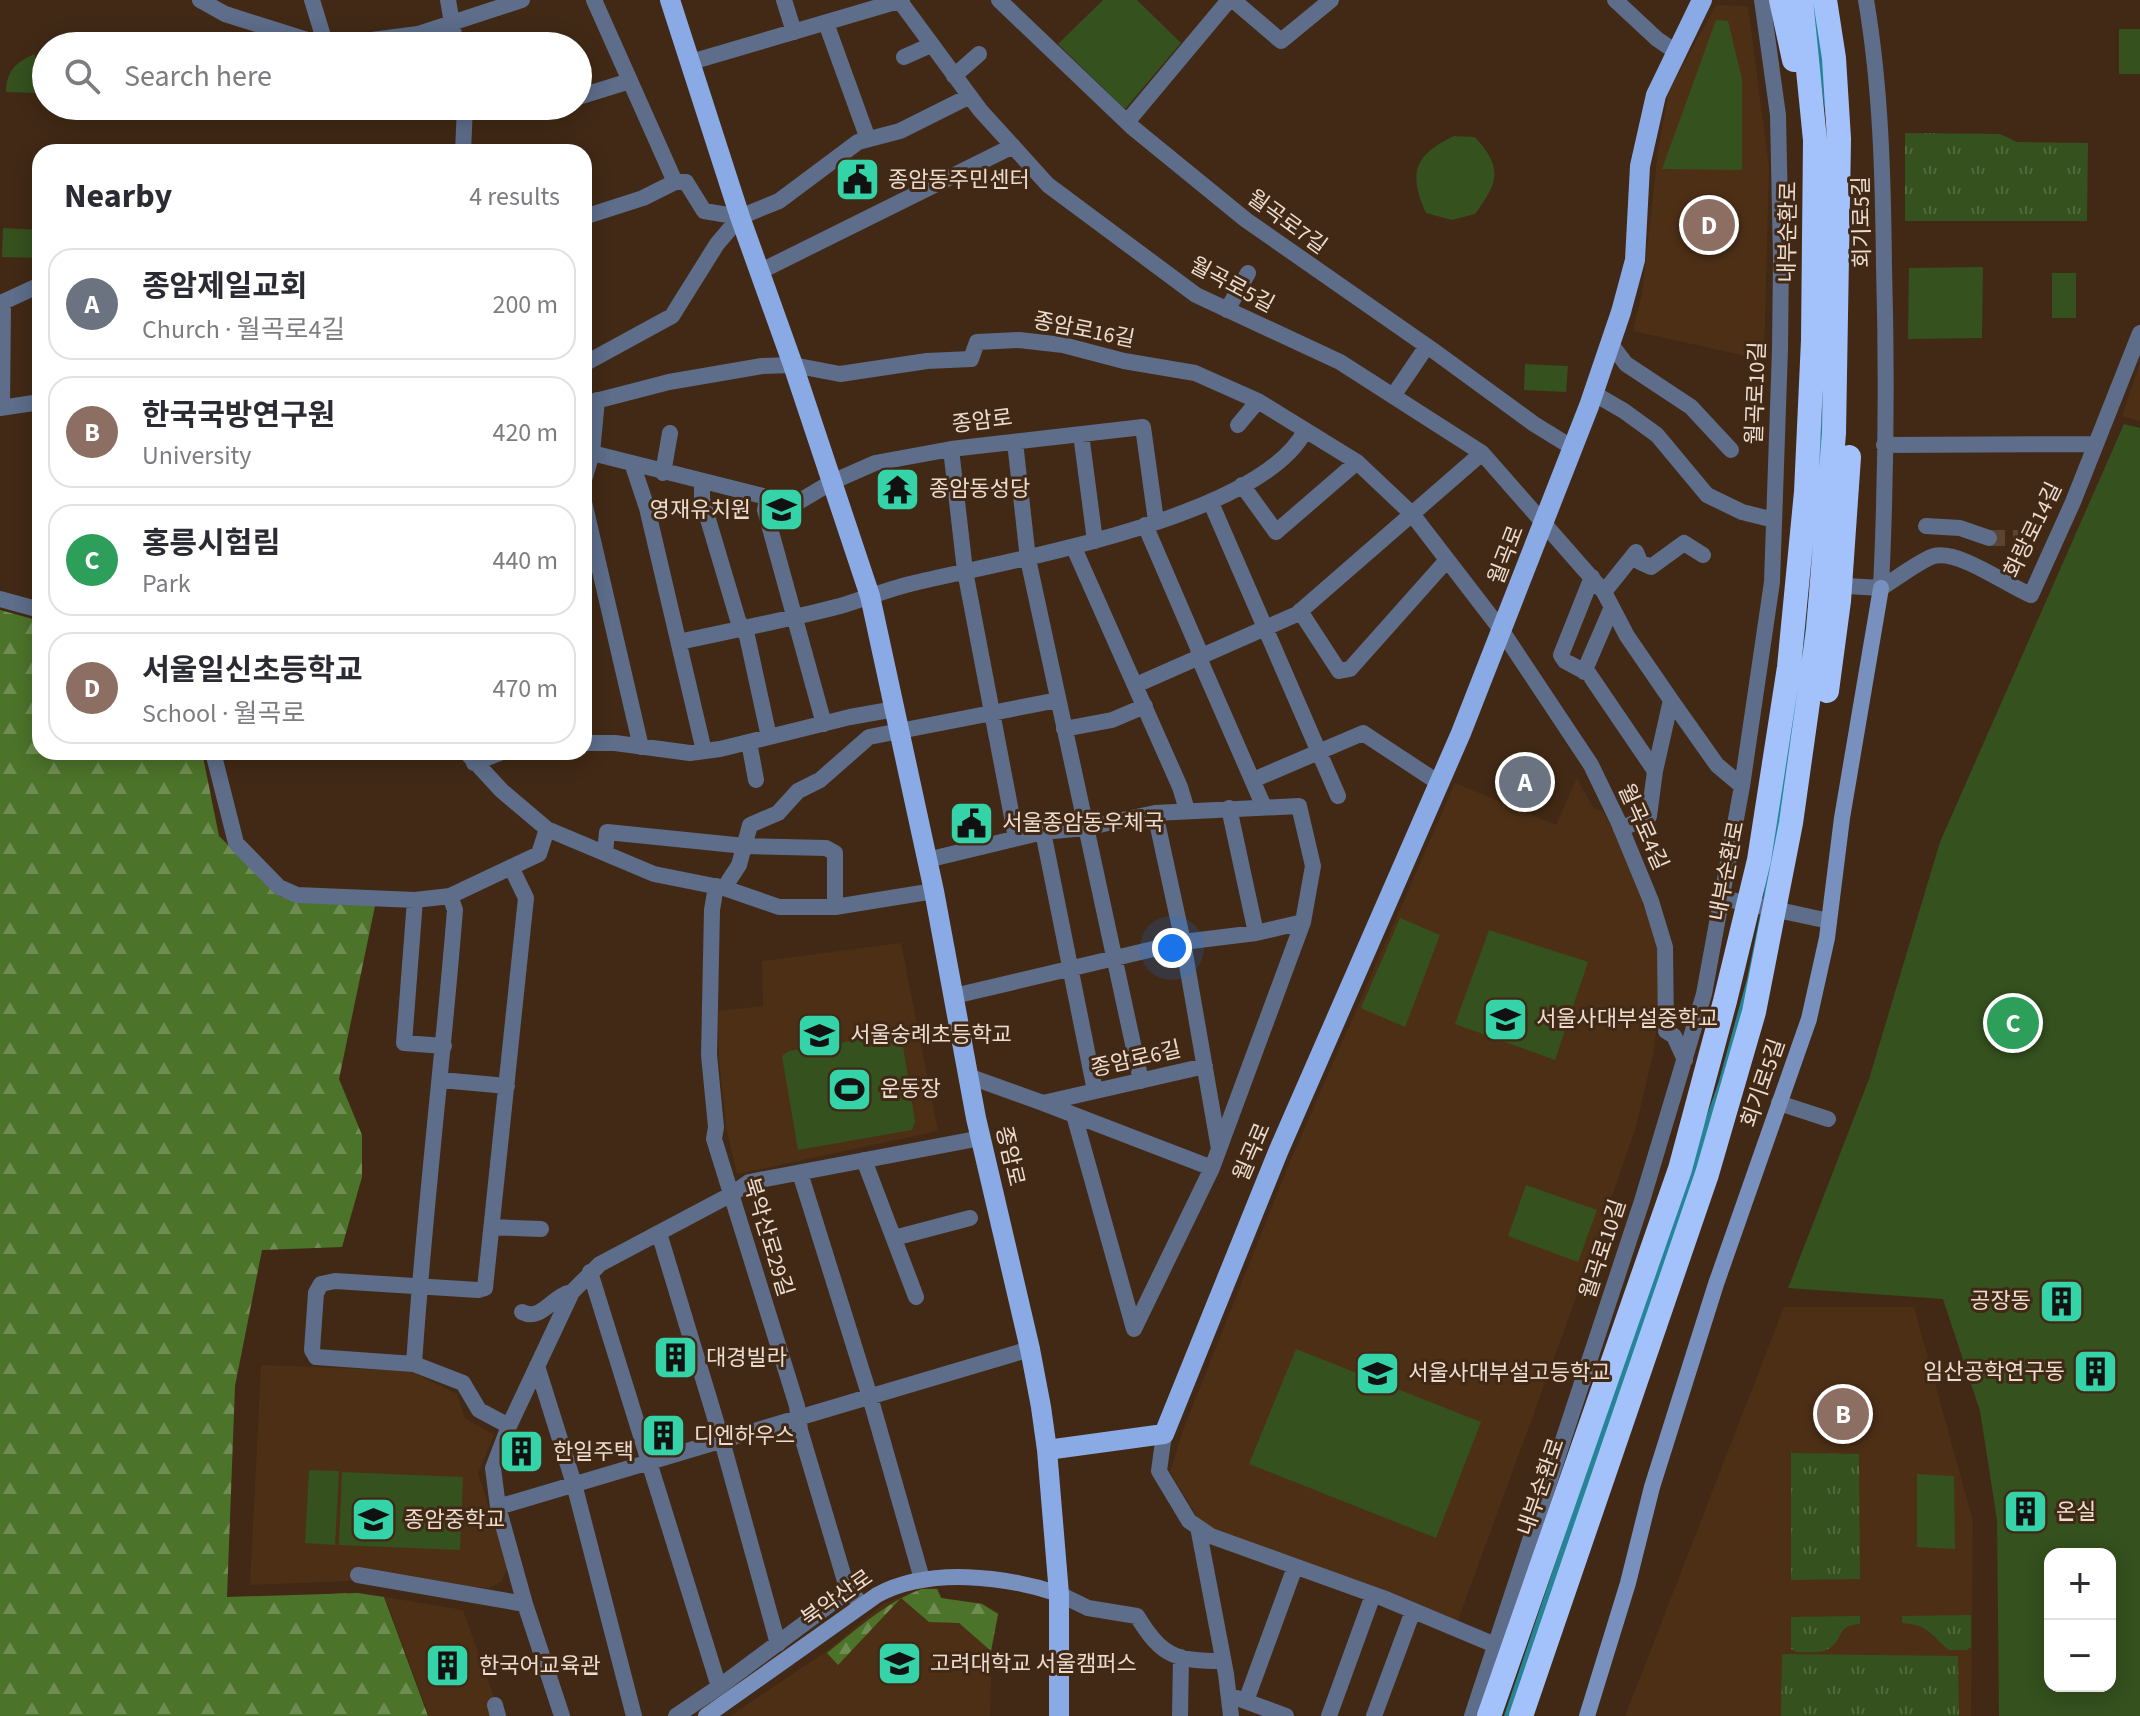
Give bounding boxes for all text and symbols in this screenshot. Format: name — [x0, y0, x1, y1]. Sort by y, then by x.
search box — [32, 32, 592, 120]
icon: search — [60, 54, 104, 98]
text: Search here — [124, 55, 272, 98]
public building icon: 종암동주민센터 — [833, 156, 881, 204]
place label: 종암동주민센터 — [888, 164, 1030, 196]
text: Nearby — [64, 172, 172, 221]
street label: 회기로5길 — [1845, 176, 1879, 268]
text: 4 results — [469, 178, 560, 215]
street label: 내부순환로 — [1771, 181, 1805, 283]
street label: 월곡로7길 — [1240, 182, 1334, 262]
pin: D — [1683, 195, 1735, 255]
street label: 월곡로5길 — [1184, 249, 1280, 321]
text: 종암제일교회 — [142, 265, 308, 308]
text: A — [85, 286, 99, 323]
text: 200 m — [492, 286, 558, 323]
street label: 종암로16길 — [1030, 304, 1138, 356]
text: Church · 월곡로4길 — [142, 311, 345, 348]
street label: 월곡로10길 — [1738, 341, 1774, 445]
text: 한국국방연구원 — [142, 394, 335, 437]
street label: 종암로 — [950, 401, 1014, 441]
text: B — [84, 414, 100, 451]
text: 420 m — [492, 414, 558, 451]
text: University — [142, 437, 251, 474]
temple icon: 종암동성당 — [874, 465, 922, 513]
place label: 종암동성당 — [929, 473, 1030, 505]
street label: 화랑로14길 — [1996, 477, 2070, 583]
school or university icon: 영재유치원 — [758, 486, 806, 534]
place label: 영재유치원 — [650, 494, 751, 526]
street label: 월곡로 — [1480, 521, 1532, 589]
text: 홍릉시험림 — [142, 522, 280, 565]
text: C — [84, 542, 100, 579]
text: 440 m — [492, 542, 558, 579]
text: Park — [142, 565, 191, 602]
text: 서울일신초등학교 — [142, 649, 363, 692]
text: D — [84, 670, 100, 707]
text: 470 m — [492, 670, 558, 707]
text: School · 월곡로 — [142, 695, 305, 732]
pin: A — [1499, 752, 1551, 812]
street label: 월곡로4길 — [1610, 779, 1676, 875]
public building icon: 서울종암동우체국 — [947, 799, 995, 847]
place label: 서울종암동우체국 — [1002, 807, 1164, 839]
street label: 내부순환로 — [1702, 818, 1752, 924]
your location — [1152, 928, 1192, 968]
pin: C — [1987, 993, 2039, 1053]
school or university icon: 서울사대부설중학교 — [1481, 995, 1529, 1043]
place label: 서울사대부설중학교 — [1536, 1003, 1718, 1035]
school or university icon: 서울숭례초등학교 — [795, 1011, 843, 1059]
place label: 서울숭례초등학교 — [850, 1019, 1012, 1051]
street label: 종암로6길 — [1088, 1033, 1184, 1085]
street label: 회기로5길 — [1733, 1034, 1793, 1132]
sports icon: 운동장 — [825, 1065, 873, 1113]
place label: 운동장 — [880, 1073, 941, 1105]
street label: 월곡로 — [1225, 1118, 1279, 1186]
street label: 종암로 — [988, 1123, 1032, 1189]
street label: 북악산로29길 — [735, 1173, 801, 1301]
street label: 월곡로10길 — [1572, 1195, 1634, 1303]
building icon: 공장동 — [2038, 1277, 2086, 1325]
place label: 공장동 — [1970, 1285, 2031, 1317]
building icon: 대경빌라 — [651, 1334, 699, 1382]
place label: 대경빌라 — [706, 1342, 787, 1374]
building icon: 임산공학연구동 — [2072, 1348, 2120, 1396]
school or university icon: 서울사대부설고등학교 — [1353, 1349, 1401, 1397]
place label: 임산공학연구동 — [1923, 1356, 2065, 1388]
place label: 서울사대부설고등학교 — [1408, 1357, 1610, 1389]
pin: B — [1817, 1384, 1869, 1444]
building icon: 디엔하우스 — [639, 1412, 687, 1460]
place label: 디엔하우스 — [694, 1420, 795, 1452]
building icon: 한일주택 — [498, 1428, 546, 1476]
street label: 내부순환로 — [1509, 1434, 1573, 1540]
place label: 한일주택 — [553, 1436, 634, 1468]
building icon: 온실 — [2001, 1488, 2049, 1536]
school or university icon: 종암중학교 — [349, 1496, 397, 1544]
place label: 온실 — [2056, 1496, 2096, 1528]
place label: 종암중학교 — [404, 1504, 505, 1536]
map controls — [2044, 1548, 2116, 1692]
button: + — [2044, 1548, 2116, 1620]
street label: 북악산로 — [795, 1562, 879, 1634]
button: − — [2044, 1620, 2116, 1692]
school or university icon: 고려대학교 서울캠퍼스 — [875, 1640, 923, 1688]
building icon: 한국어교육관 — [424, 1642, 472, 1690]
place label: 고려대학교 서울캠퍼스 — [930, 1648, 1137, 1680]
place label: 한국어교육관 — [479, 1650, 600, 1682]

